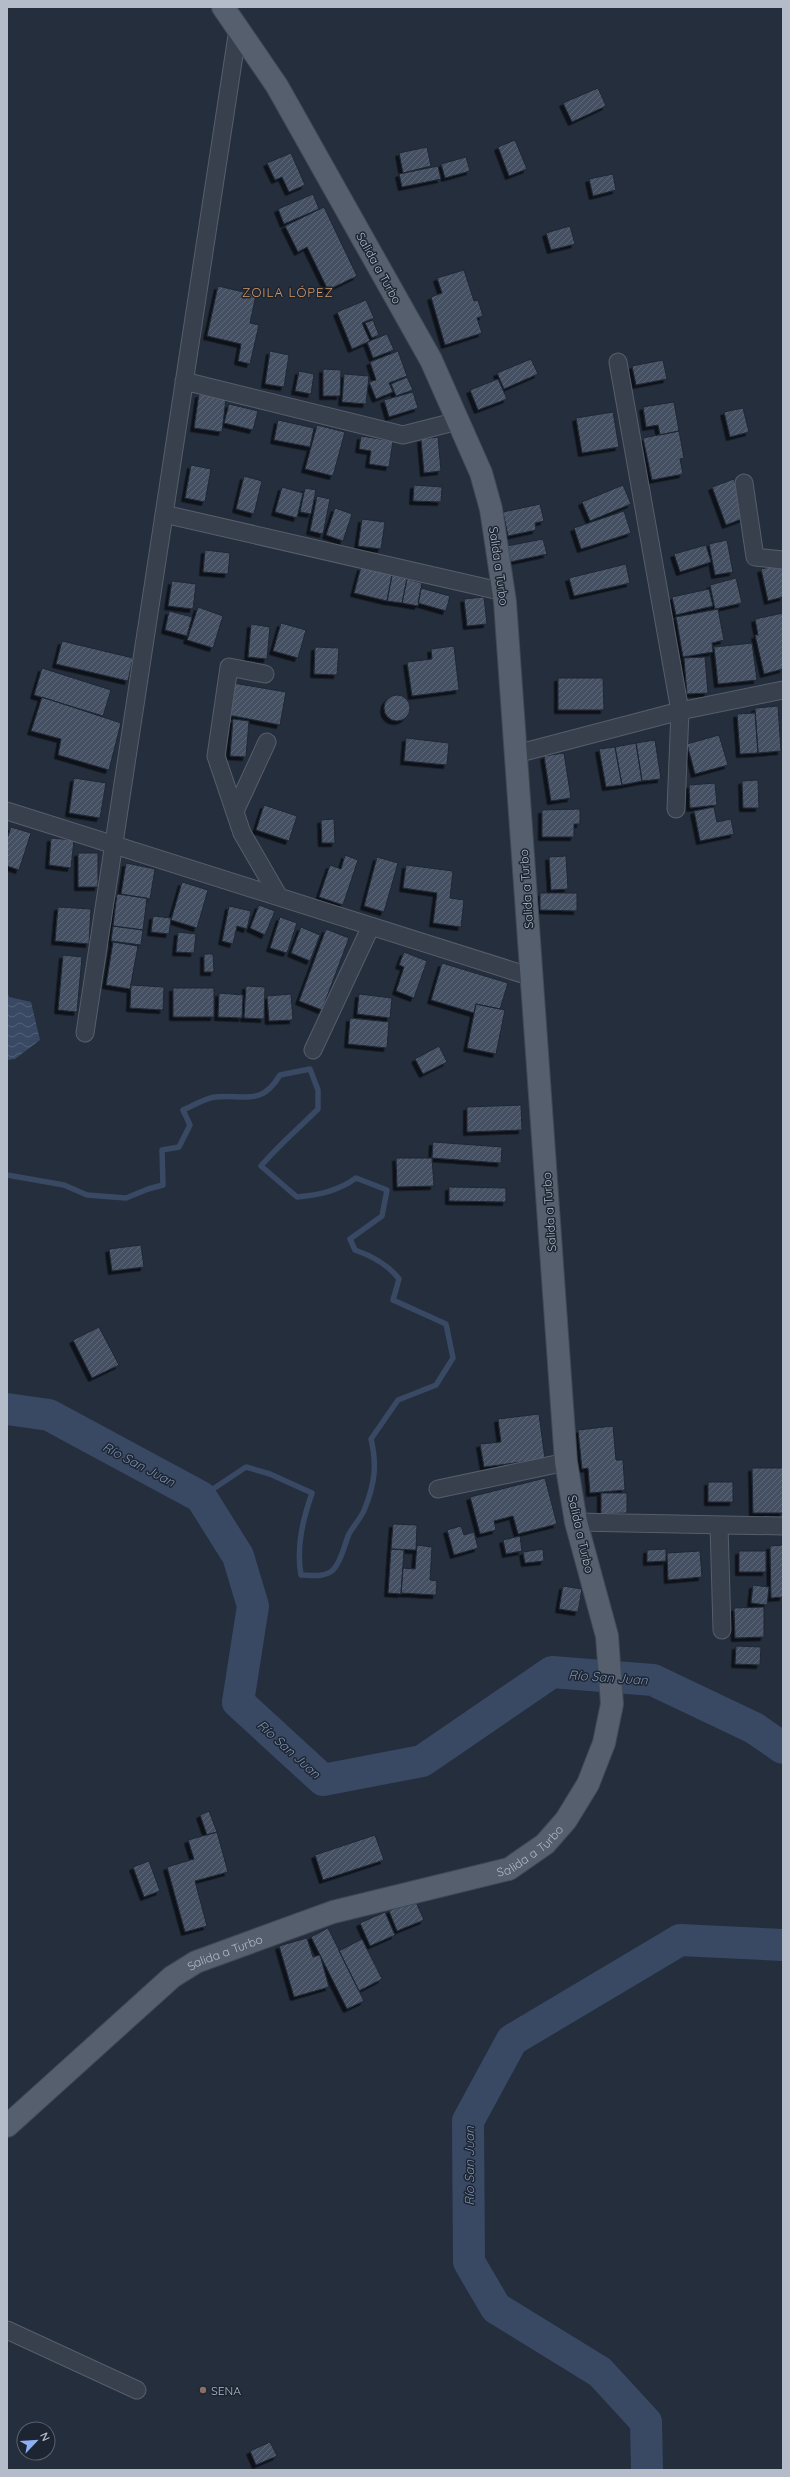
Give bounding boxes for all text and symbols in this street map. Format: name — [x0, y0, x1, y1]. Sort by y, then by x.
street label: Salida a Turbo — [353, 230, 405, 306]
district label: ZOILA LÓPEZ — [242, 284, 334, 300]
street label: Salida a Turbo — [486, 526, 512, 606]
street label: Salida a Turbo — [516, 849, 536, 929]
street label: Salida a Turbo — [539, 1172, 559, 1252]
water label: Río San Juan — [100, 1438, 178, 1490]
street label: Salida a Turbo — [565, 1494, 597, 1574]
water label: Río San Juan — [568, 1666, 649, 1688]
water label: Río San Juan — [254, 1716, 324, 1782]
street label: Salida a Turbo — [495, 1822, 566, 1879]
street label: Salida a Turbo — [184, 1931, 264, 1973]
water label: Río San Juan — [461, 2126, 477, 2206]
place label: SENA — [211, 2383, 241, 2398]
marker: SENA — [198, 2385, 208, 2395]
north arrow — [16, 2421, 56, 2461]
text: N — [37, 2430, 53, 2443]

